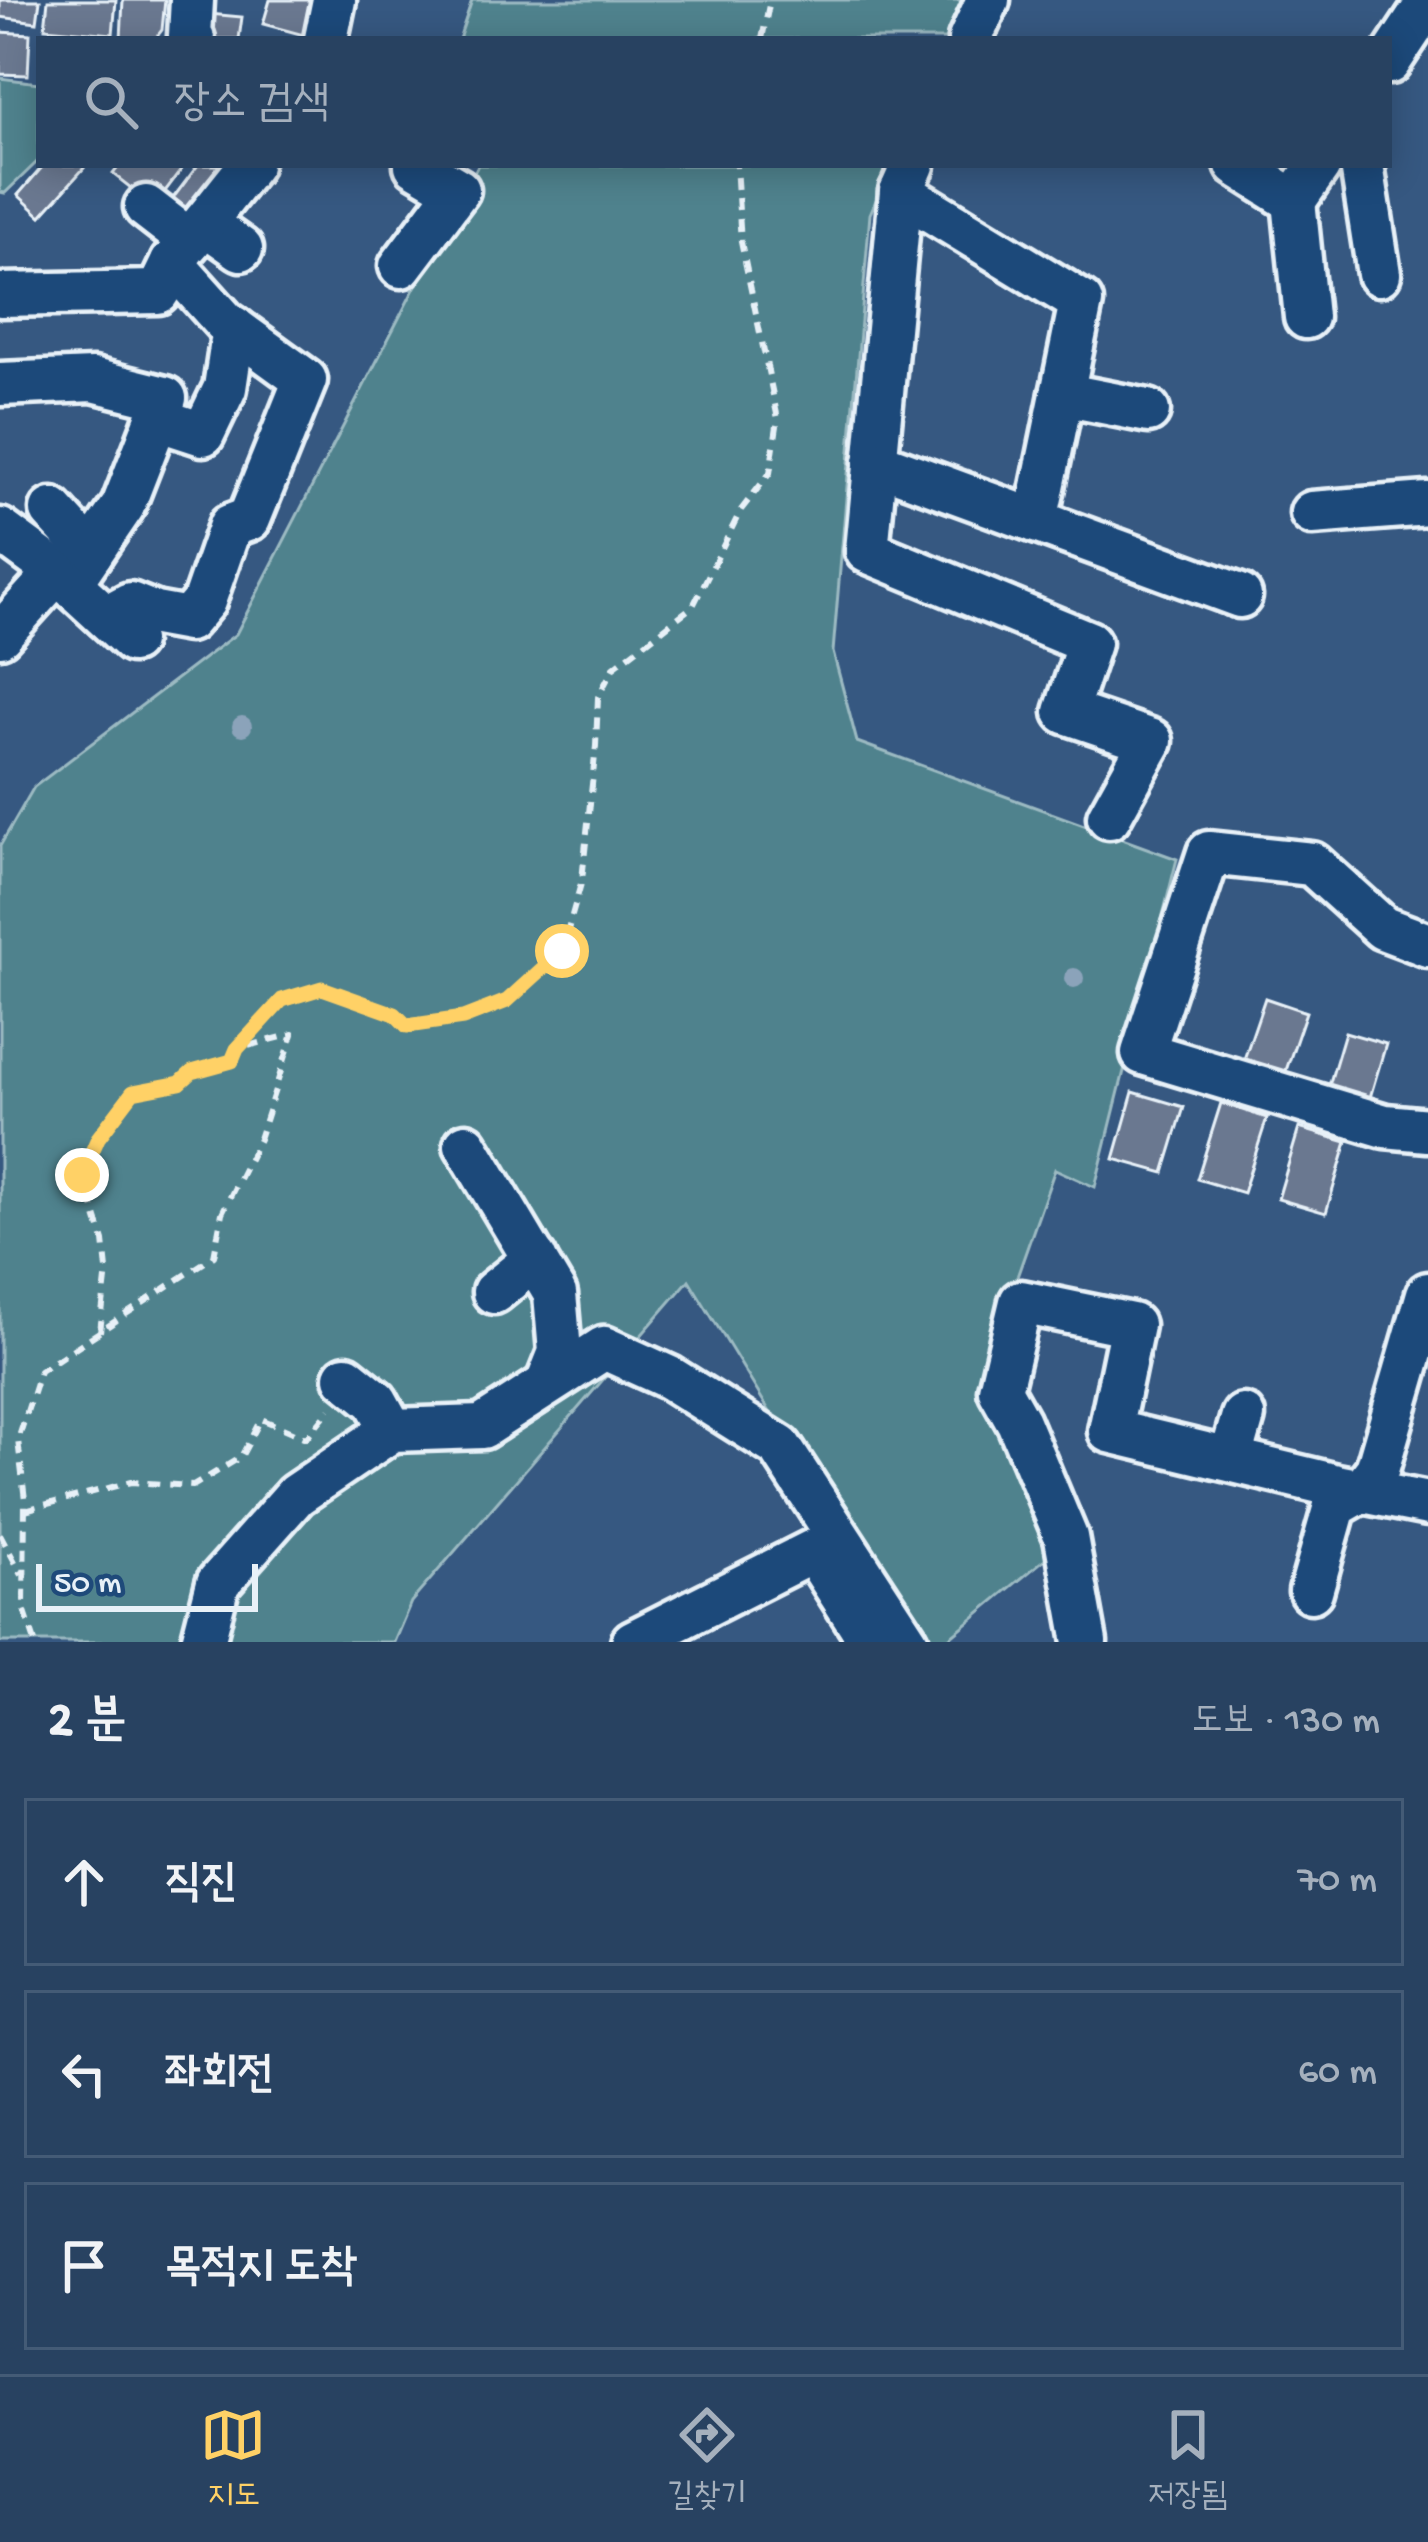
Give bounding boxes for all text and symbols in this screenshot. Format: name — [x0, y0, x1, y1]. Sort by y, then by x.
search box — [36, 36, 1392, 168]
icon: search — [78, 69, 144, 135]
text: 장소 검색 — [174, 79, 330, 132]
route start — [535, 924, 589, 978]
route end — [55, 1148, 109, 1202]
scale bar — [36, 1558, 258, 1611]
text: 50 m — [54, 1566, 121, 1604]
text: 2 분 — [48, 1694, 126, 1754]
text: 도보 · 130 m — [1191, 1700, 1380, 1746]
icon: ahead — [51, 1849, 117, 1915]
text: 직진 — [165, 1859, 237, 1912]
text: 70 m — [1298, 1859, 1377, 1905]
icon: left — [51, 2041, 117, 2107]
text: 좌회전 — [165, 2051, 274, 2104]
text: 60 m — [1298, 2051, 1377, 2097]
icon: arrive — [51, 2233, 117, 2299]
text: 목적지 도착 — [165, 2243, 357, 2296]
tab: 지도 — [200, 2402, 266, 2517]
tab: 길찾기 — [667, 2402, 747, 2517]
tab: 저장됨 — [1148, 2402, 1228, 2517]

